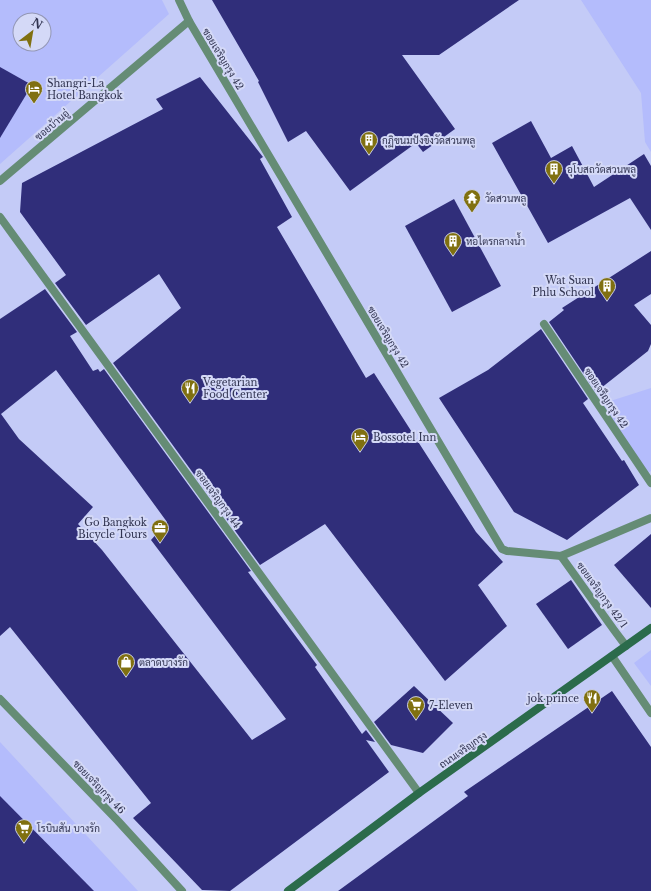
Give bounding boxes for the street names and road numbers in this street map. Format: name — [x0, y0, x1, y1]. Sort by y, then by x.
street label: ซอยเจริญกรุง 42 — [199, 26, 246, 93]
street label: ซอยบ้านอู่ — [32, 107, 73, 144]
street label: ซอยเจริญกรุง 42 — [364, 304, 411, 371]
street label: ซอยเจรืญกรุง 42 — [580, 366, 631, 431]
street label: ซอยเจริญกรุง 44 — [192, 467, 244, 532]
street label: ซอยเจริญกรุง 42/1 — [573, 559, 630, 631]
street label: ถนนเจริญกรุง — [437, 729, 490, 772]
street label: ซอยเจริญกรุง 46 — [69, 757, 128, 817]

